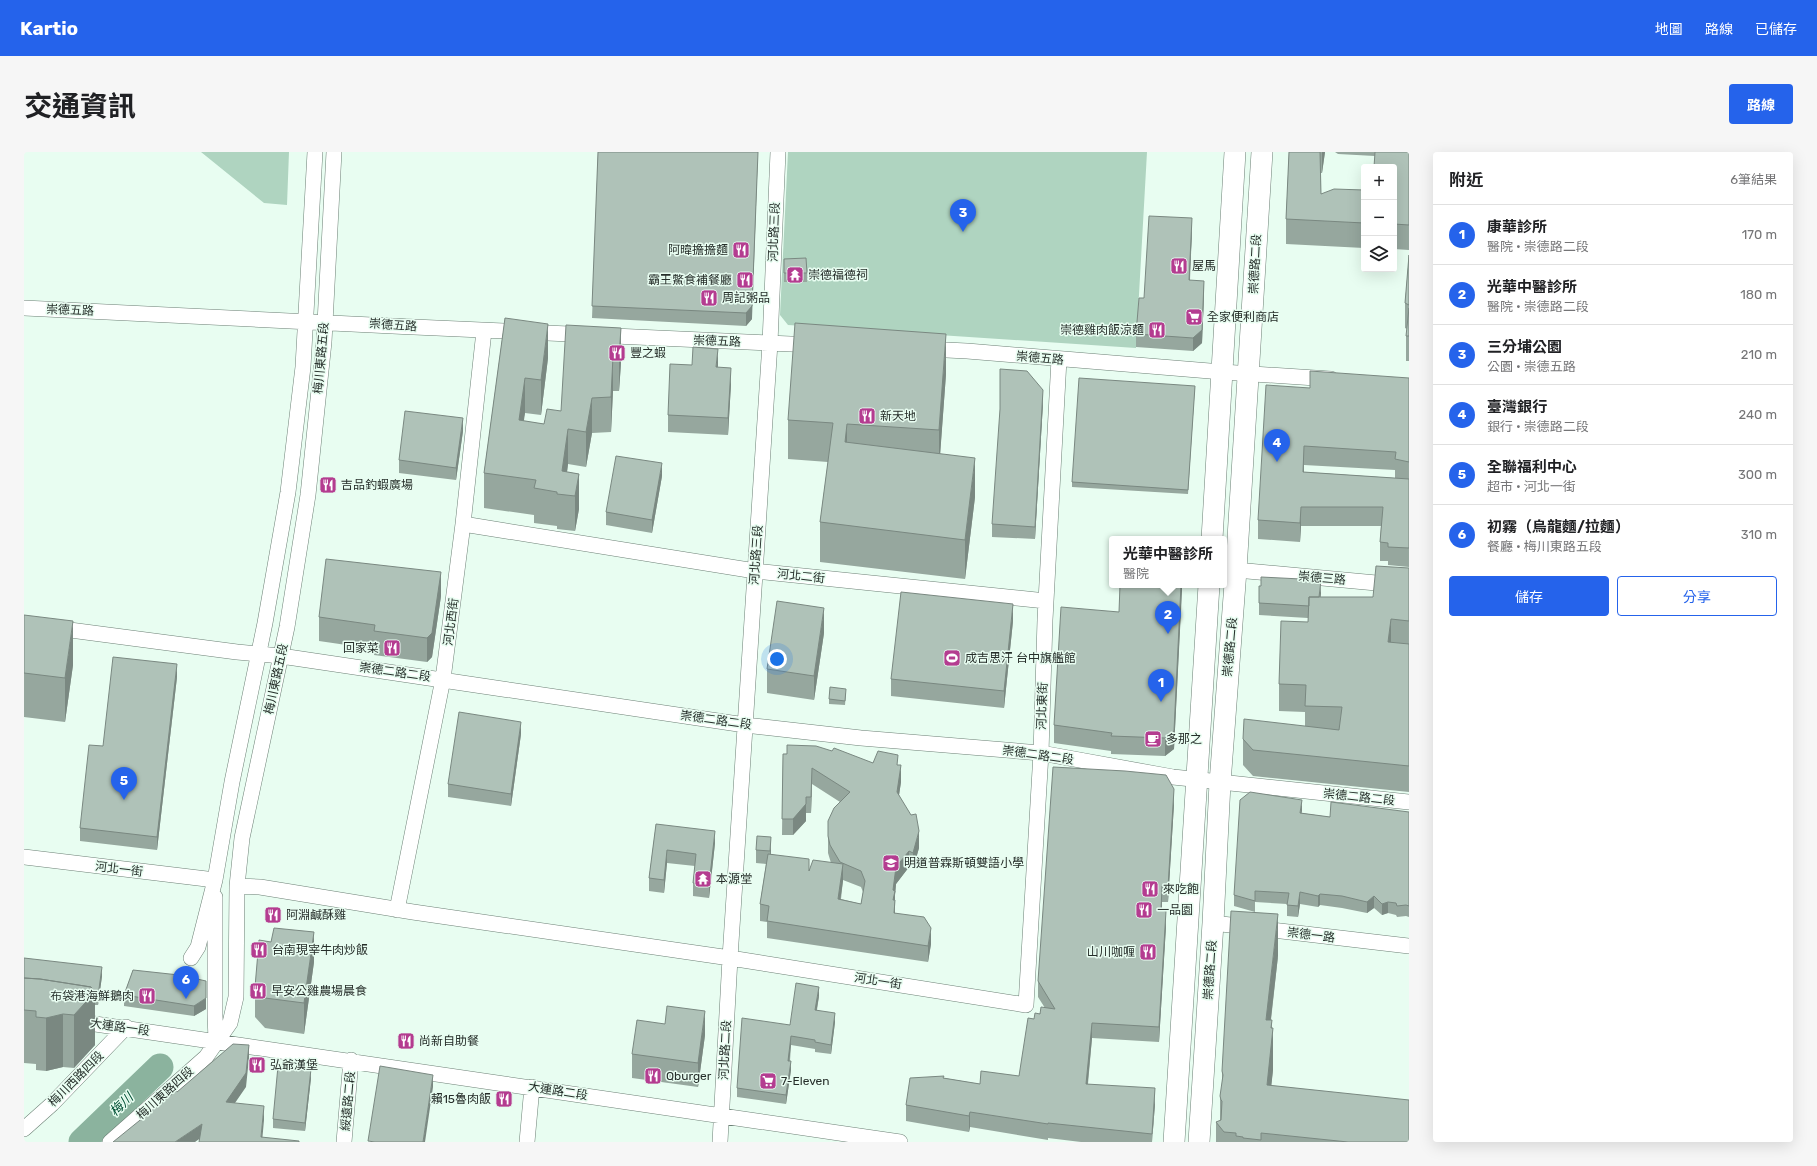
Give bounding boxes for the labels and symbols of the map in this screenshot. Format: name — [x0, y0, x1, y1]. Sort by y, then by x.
pin: 3 — [950, 199, 976, 232]
street label: 河北路三段 — [766, 202, 782, 262]
street label: 崇德路二段 — [1246, 234, 1264, 294]
restaurant icon: 阿暐擔擔麵 — [731, 240, 751, 260]
place label: 阿暐擔擔麵 — [668, 243, 728, 257]
restaurant icon: 屋馬 — [1169, 256, 1189, 276]
place label: 屋馬 — [1192, 259, 1216, 273]
temple icon: 崇德福德祠 — [785, 265, 805, 285]
place label: 崇德福德祠 — [808, 268, 868, 282]
restaurant icon: 霸王鱉食補餐廳 — [735, 270, 755, 290]
place label: 霸王鱉食補餐廳 — [648, 273, 732, 287]
restaurant icon: 周記粥品 — [699, 288, 719, 308]
place label: 周記粥品 — [722, 291, 770, 305]
street label: 崇德五路 — [46, 302, 94, 318]
supermarket icon: 全家便利商店 — [1184, 307, 1204, 327]
place label: 全家便利商店 — [1207, 310, 1279, 324]
street label: 崇德五路 — [369, 316, 417, 334]
restaurant icon: 崇德雞肉飯涼麵 — [1147, 320, 1167, 340]
street label: 梅川東路五段 — [311, 322, 331, 394]
place label: 崇德雞肉飯涼麵 — [1060, 323, 1144, 337]
street label: 崇德五路 — [693, 333, 741, 349]
restaurant icon: 豐之蝦 — [607, 343, 627, 363]
place label: 豐之蝦 — [630, 346, 666, 360]
street label: 崇德五路 — [1015, 349, 1065, 367]
restaurant icon: 新天地 — [857, 406, 877, 426]
place label: 新天地 — [880, 409, 916, 423]
pin: 4 — [1264, 429, 1290, 462]
restaurant icon: 吉品釣蝦廣場 — [318, 475, 338, 495]
place label: 吉品釣蝦廣場 — [341, 478, 413, 492]
street label: 河北路三段 — [747, 525, 765, 585]
street label: 河北二街 — [776, 567, 826, 585]
street label: 崇德三路 — [1297, 569, 1347, 587]
street label: 河北西街 — [441, 597, 461, 647]
pin: 2 — [1155, 601, 1181, 634]
street label: 崇德路二段 — [1220, 616, 1240, 678]
restaurant icon: 回家菜 — [382, 638, 402, 658]
place label: 回家菜 — [343, 641, 379, 655]
street label: 梅川東路五段 — [262, 642, 290, 716]
sports icon: 成吉思汗 台中旗艦館 — [942, 648, 962, 668]
your location — [767, 649, 787, 669]
place label: 成吉思汗 台中旗艦館 — [965, 651, 1076, 665]
street label: 崇德二路二段 — [358, 660, 432, 684]
pin: 1 — [1148, 669, 1174, 702]
street label: 河北東街 — [1034, 682, 1050, 730]
street label: 崇德二路二段 — [679, 708, 753, 732]
cafe icon: 多那之 — [1143, 729, 1163, 749]
place label: 多那之 — [1166, 732, 1202, 746]
street label: 崇德二路二段 — [1001, 743, 1075, 767]
pin: 5 — [111, 767, 137, 800]
street label: 崇德二路二段 — [1322, 786, 1396, 808]
school or university icon: 明道普霖斯頓雙語小學 — [881, 853, 901, 873]
place label: 明道普霖斯頓雙語小學 — [904, 856, 1024, 870]
street label: 河北一街 — [94, 859, 144, 879]
temple icon: 本源堂 — [693, 869, 713, 889]
place label: 本源堂 — [716, 872, 752, 886]
restaurant icon: 來吃飽 — [1140, 879, 1160, 899]
place label: 來吃飽 — [1163, 882, 1199, 896]
restaurant icon: 一品園 — [1134, 900, 1154, 920]
place label: 一品園 — [1157, 903, 1193, 917]
restaurant icon: 阿淵鹹酥雞 — [263, 905, 283, 925]
place label: 阿淵鹹酥雞 — [286, 908, 346, 922]
street label: 崇德一路 — [1286, 925, 1336, 945]
restaurant icon: 台南現宰牛肉炒飯 — [249, 940, 269, 960]
street label: 崇德路二段 — [1201, 940, 1219, 1000]
restaurant icon: 山川咖喱 — [1138, 942, 1158, 962]
place label: 台南現宰牛肉炒飯 — [272, 943, 368, 957]
place label: 山川咖喱 — [1087, 945, 1135, 959]
pin: 6 — [173, 966, 199, 999]
street label: 河北一街 — [853, 970, 903, 992]
restaurant icon: 早安公雞農場晨食 — [248, 981, 268, 1001]
place label: 早安公雞農場晨食 — [271, 984, 367, 998]
restaurant icon: 布袋港海鮮鵝肉 — [137, 986, 157, 1006]
place label: 布袋港海鮮鵝肉 — [50, 989, 134, 1003]
street label: 大連路一段 — [89, 1016, 151, 1038]
street label: 河北路二段 — [716, 1020, 734, 1080]
restaurant icon: 尚新自助餐 — [396, 1031, 416, 1051]
place label: 尚新自助餐 — [419, 1034, 479, 1048]
street label: 梅川西路四段 — [46, 1049, 106, 1109]
restaurant icon: 弘爺漢堡 — [247, 1055, 267, 1075]
place label: 弘爺漢堡 — [270, 1058, 318, 1072]
street label: 梅川東路四段 — [134, 1064, 196, 1122]
restaurant icon: Qburger — [643, 1066, 663, 1086]
place label: Qburger — [666, 1069, 712, 1083]
street label: 綏遠路二段 — [338, 1070, 358, 1132]
supermarket icon: 7-Eleven — [758, 1071, 778, 1091]
place label: 7-Eleven — [781, 1074, 830, 1088]
street label: 大連路二段 — [527, 1079, 589, 1103]
water label: 梅川 — [107, 1089, 137, 1119]
restaurant icon: 賴15魯肉飯 — [494, 1089, 514, 1109]
place label: 賴15魯肉飯 — [431, 1092, 491, 1106]

